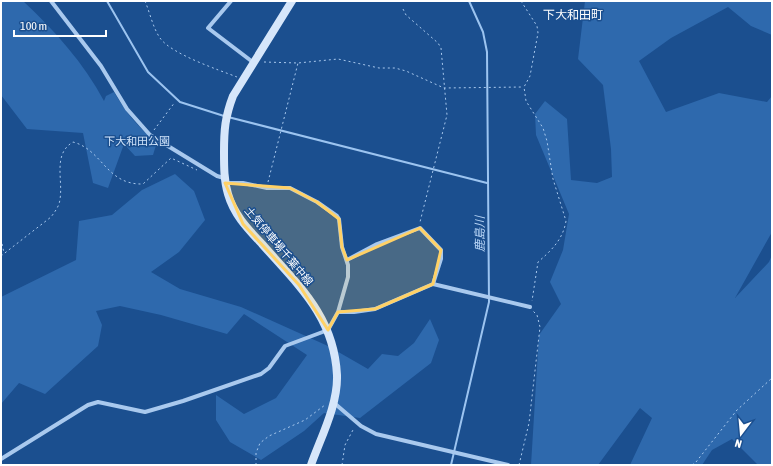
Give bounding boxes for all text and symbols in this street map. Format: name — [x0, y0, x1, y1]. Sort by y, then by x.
district label: 下大和田町 — [543, 8, 603, 22]
scale bar — [14, 12, 106, 38]
text: 100 m — [20, 19, 47, 33]
park label: 下大和田公園 — [104, 135, 170, 147]
street label: 土気停車場千葉中線 — [243, 204, 315, 288]
water label: 鹿島川 — [473, 214, 487, 252]
north arrow — [721, 414, 761, 454]
text: N — [733, 437, 743, 450]

